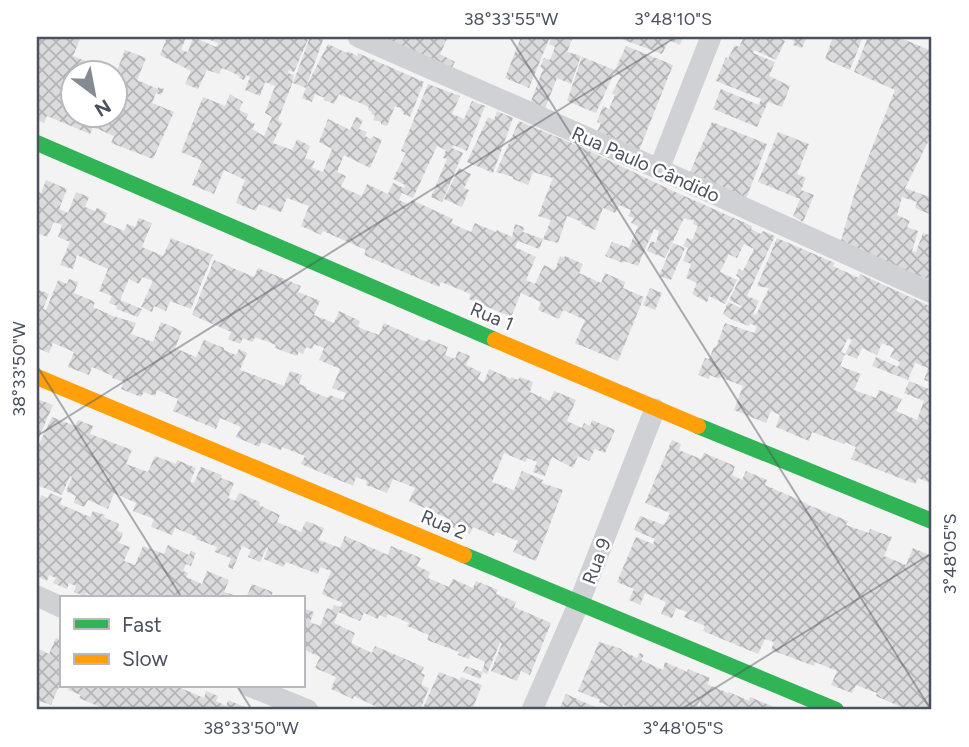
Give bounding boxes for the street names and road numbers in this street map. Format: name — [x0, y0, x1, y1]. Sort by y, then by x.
street label: Rua Paulo Cândido — [568, 122, 723, 207]
street label: Rua 1 — [467, 297, 517, 336]
street label: Rua 2 — [417, 505, 470, 544]
street label: Rua 9 — [577, 535, 616, 588]

